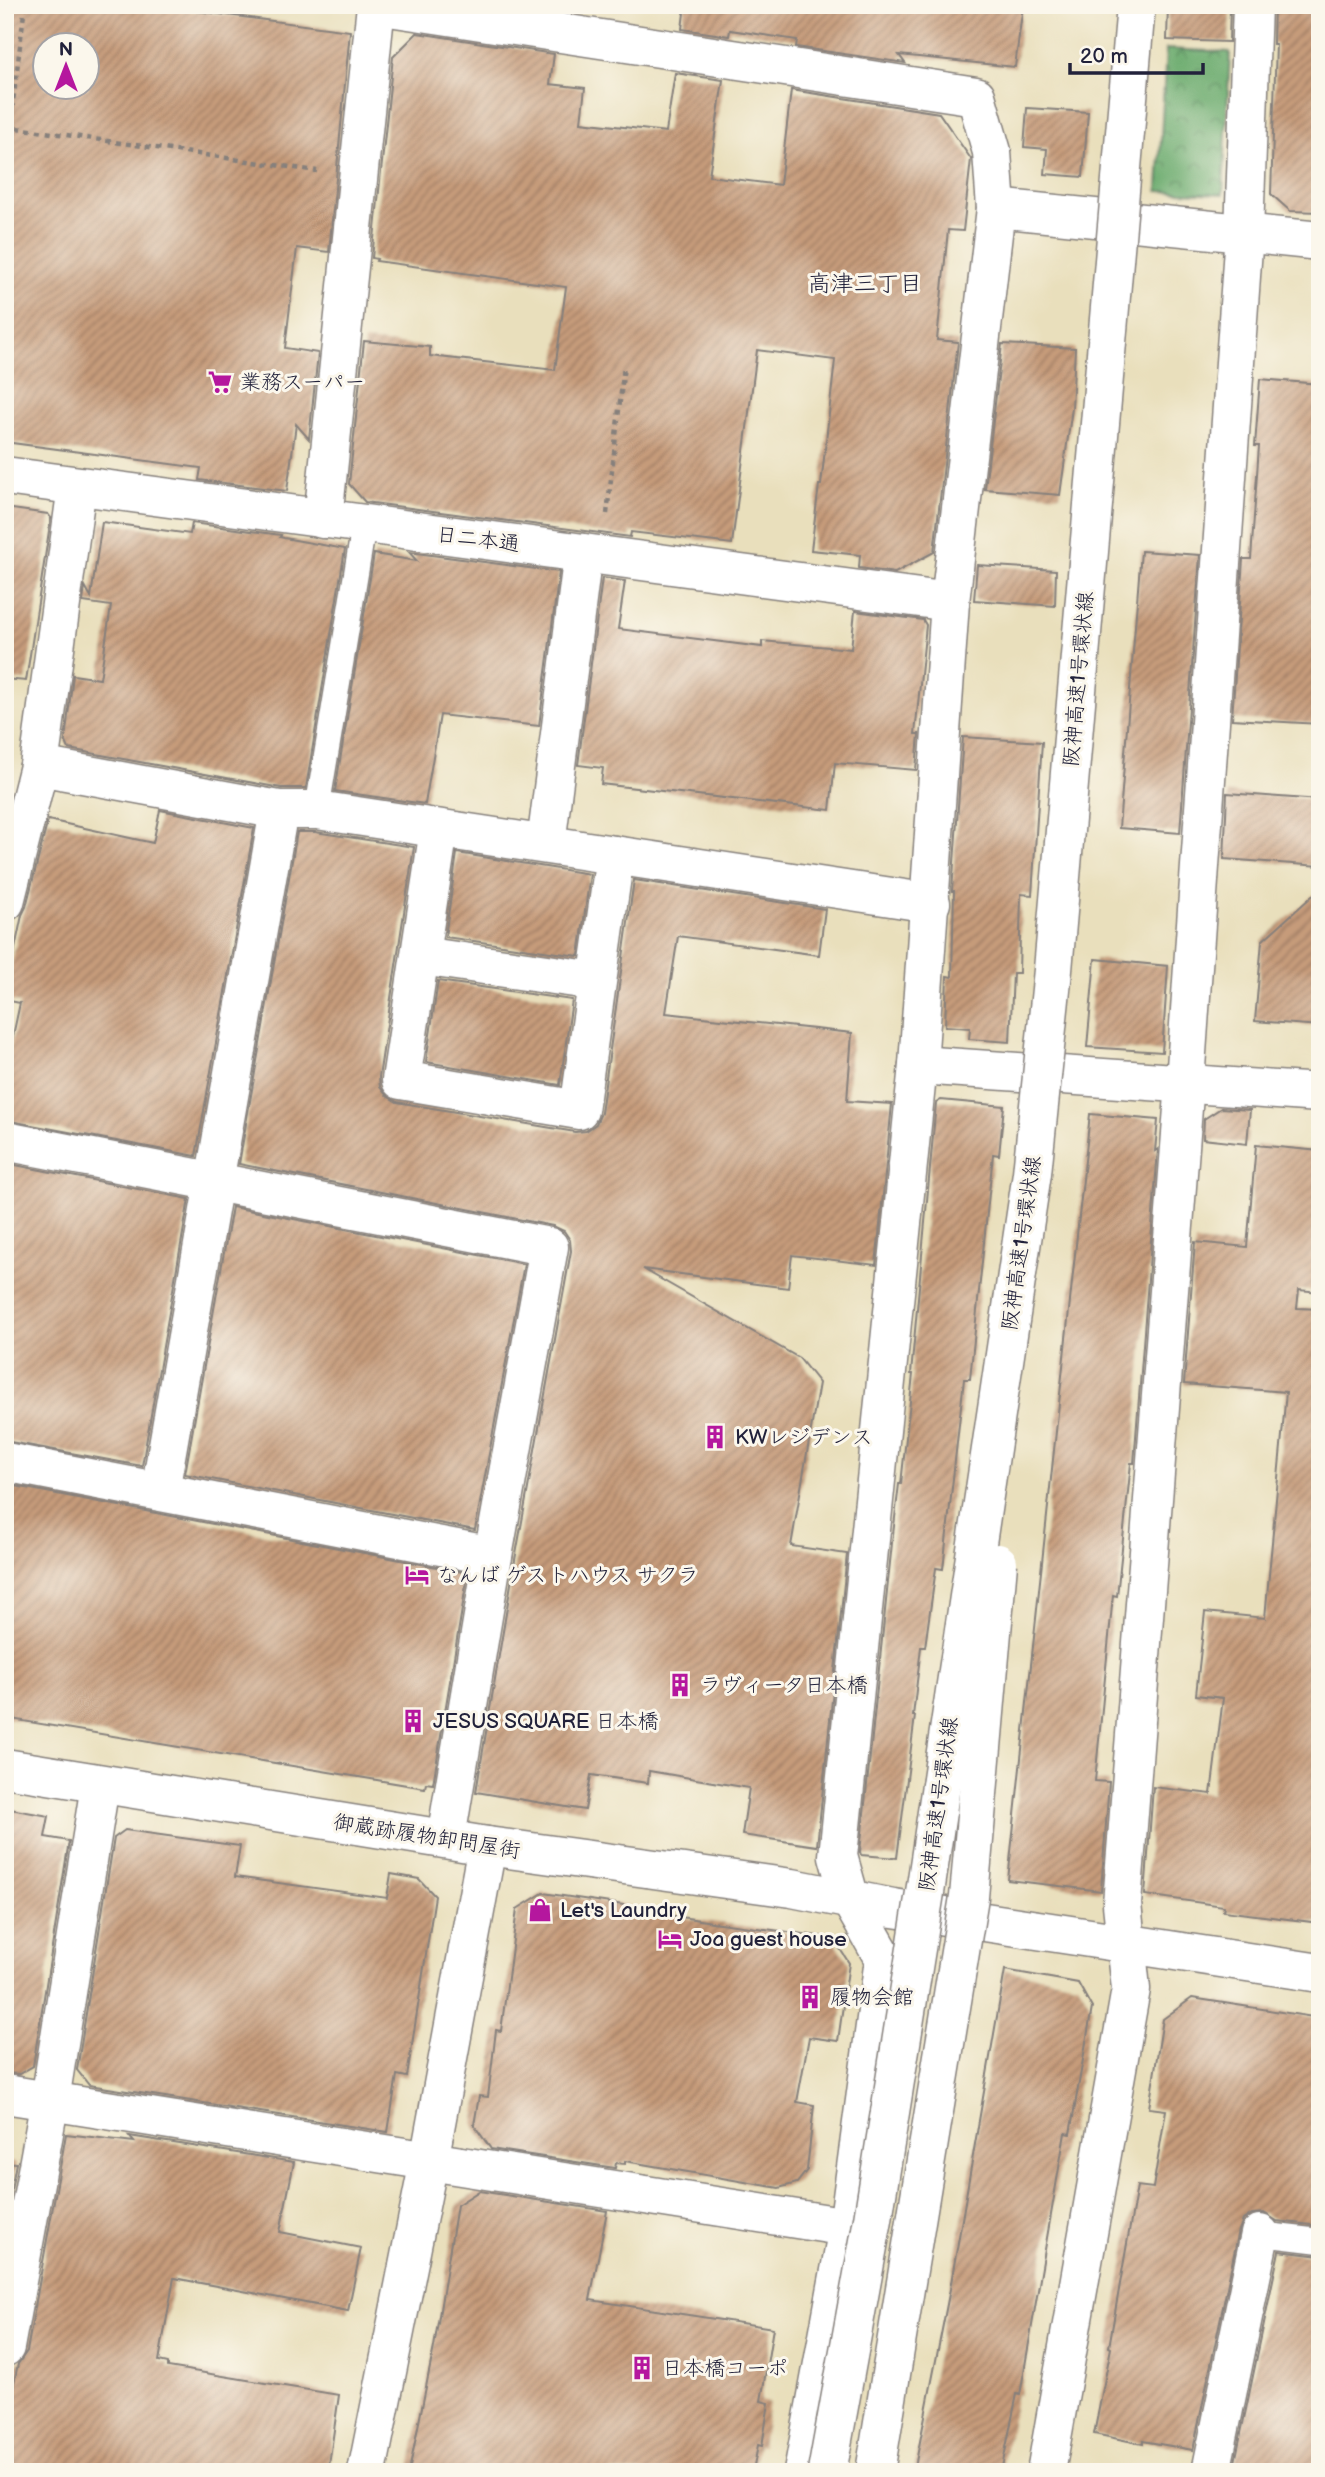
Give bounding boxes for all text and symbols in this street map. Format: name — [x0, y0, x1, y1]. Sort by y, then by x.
north arrow — [32, 32, 102, 102]
scale bar — [1070, 32, 1202, 76]
text: N — [59, 39, 73, 62]
text: 20 m — [1080, 44, 1128, 69]
district label: 高津三丁目 — [808, 270, 923, 298]
supermarket icon: 業務スーパー — [206, 368, 234, 396]
place label: 業務スーパー — [240, 370, 365, 395]
street label: 日二本通 — [435, 522, 521, 557]
street label: 阪神高速1号環状線 — [1058, 590, 1099, 768]
street label: 阪神高速1号環状線 — [997, 1154, 1046, 1332]
building icon: KWレジデンス — [701, 1423, 729, 1451]
place label: KWレジデンス — [735, 1425, 873, 1450]
hotel icon: なんば ゲストハウス サクラ — [403, 1561, 431, 1589]
place label: なんば ゲストハウス サクラ — [437, 1563, 699, 1588]
building icon: ラヴィータ日本橋 — [666, 1671, 694, 1699]
place label: ラヴィータ日本橋 — [700, 1673, 868, 1698]
building icon: JESUS SQUARE 日本橋 — [399, 1707, 427, 1735]
place label: JESUS SQUARE 日本橋 — [433, 1709, 658, 1734]
street label: 阪神高速1号環状線 — [914, 1715, 963, 1893]
street label: 御蔵跡履物卸問屋街 — [332, 1809, 522, 1864]
shop icon: Let's Laundry — [526, 1896, 554, 1924]
place label: Let's Laundry — [560, 1898, 687, 1923]
hotel icon: Joa guest house — [656, 1925, 684, 1953]
place label: Joa guest house — [690, 1927, 847, 1952]
building icon: 履物会館 — [796, 1983, 824, 2011]
place label: 履物会館 — [830, 1985, 914, 2010]
building icon: 日本橋コーポ — [628, 2354, 656, 2382]
place label: 日本橋コーポ — [662, 2356, 788, 2381]

